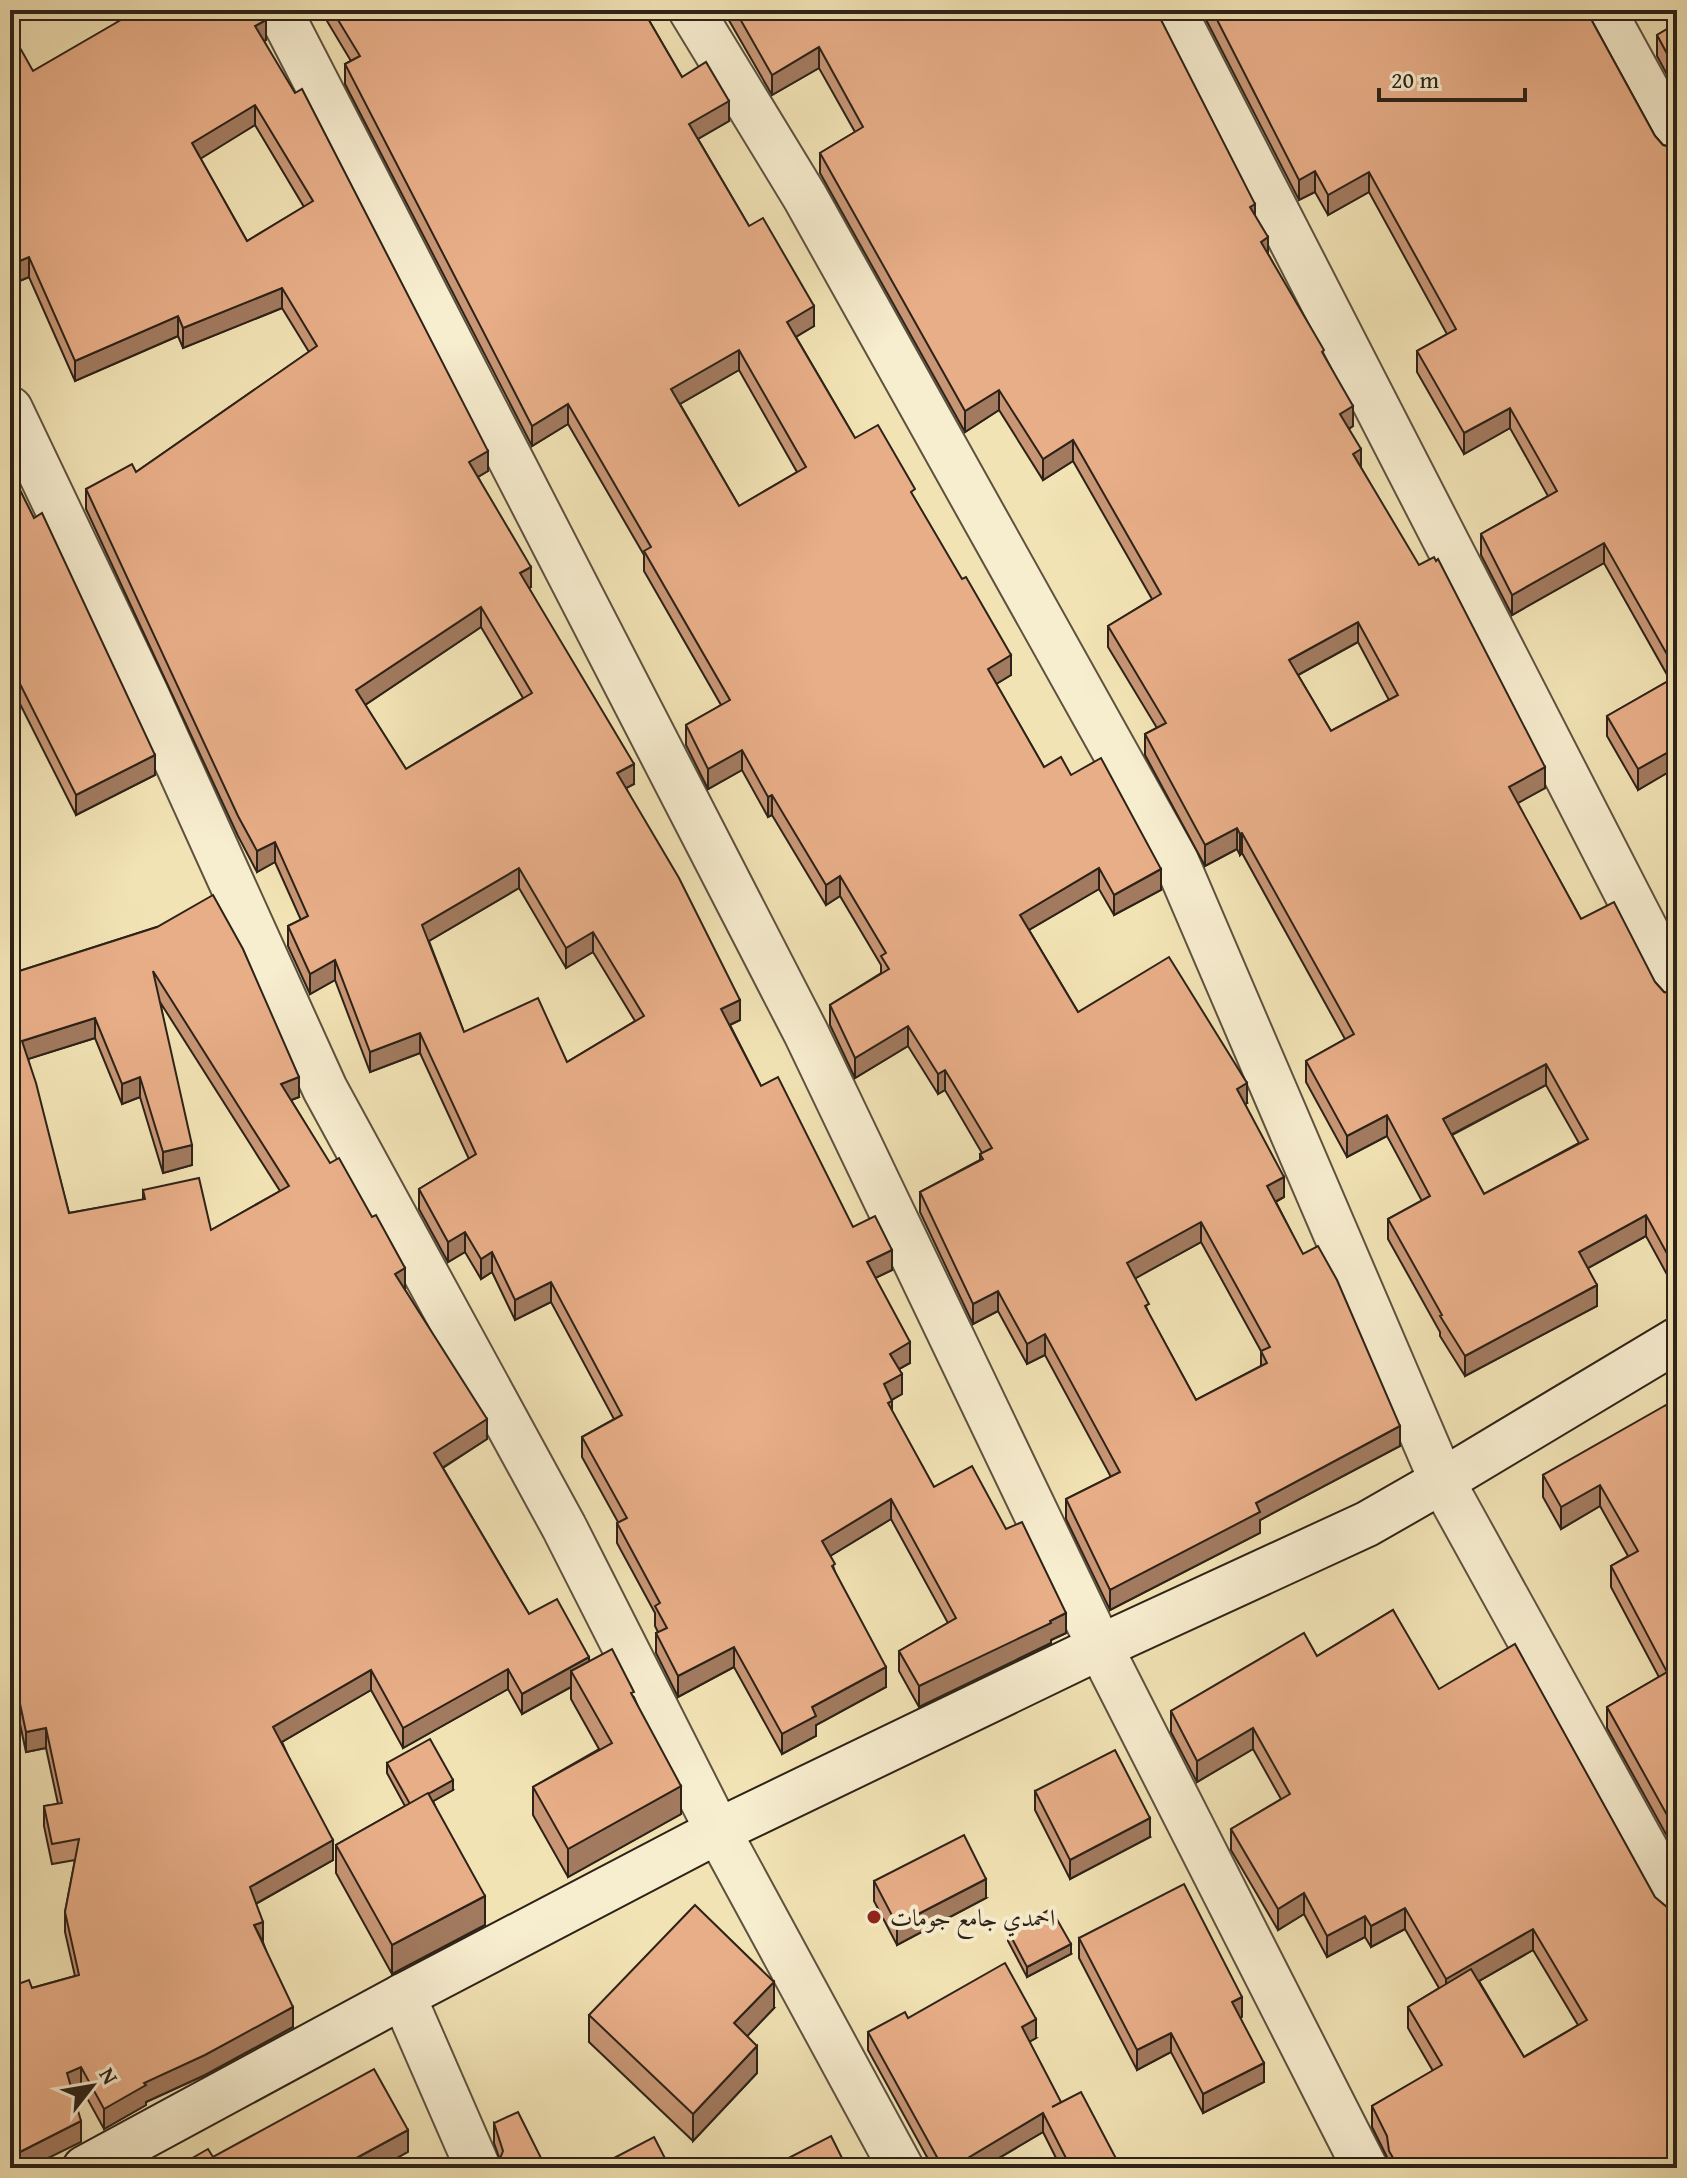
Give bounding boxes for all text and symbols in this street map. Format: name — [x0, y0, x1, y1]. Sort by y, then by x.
scale bar — [1379, 52, 1525, 102]
text: 20 m — [1391, 62, 1439, 97]
place label: احمدي جامع جومات — [890, 1900, 1055, 1940]
marker: احمدي جامع جومات — [865, 1908, 883, 1926]
north arrow — [52, 2046, 132, 2126]
text: N — [92, 2061, 127, 2090]

